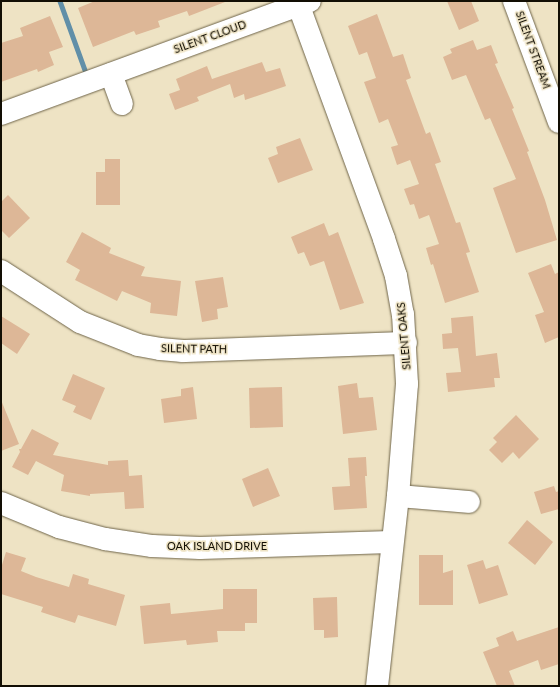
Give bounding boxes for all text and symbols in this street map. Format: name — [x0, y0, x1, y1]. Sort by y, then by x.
street label: SILENT STREAM — [513, 9, 553, 91]
street label: SILENT CLOUD — [172, 18, 248, 56]
street label: SILENT OAKS — [394, 302, 414, 370]
street label: SILENT PATH — [161, 342, 227, 356]
street label: OAK ISLAND DRIVE — [167, 539, 267, 553]

